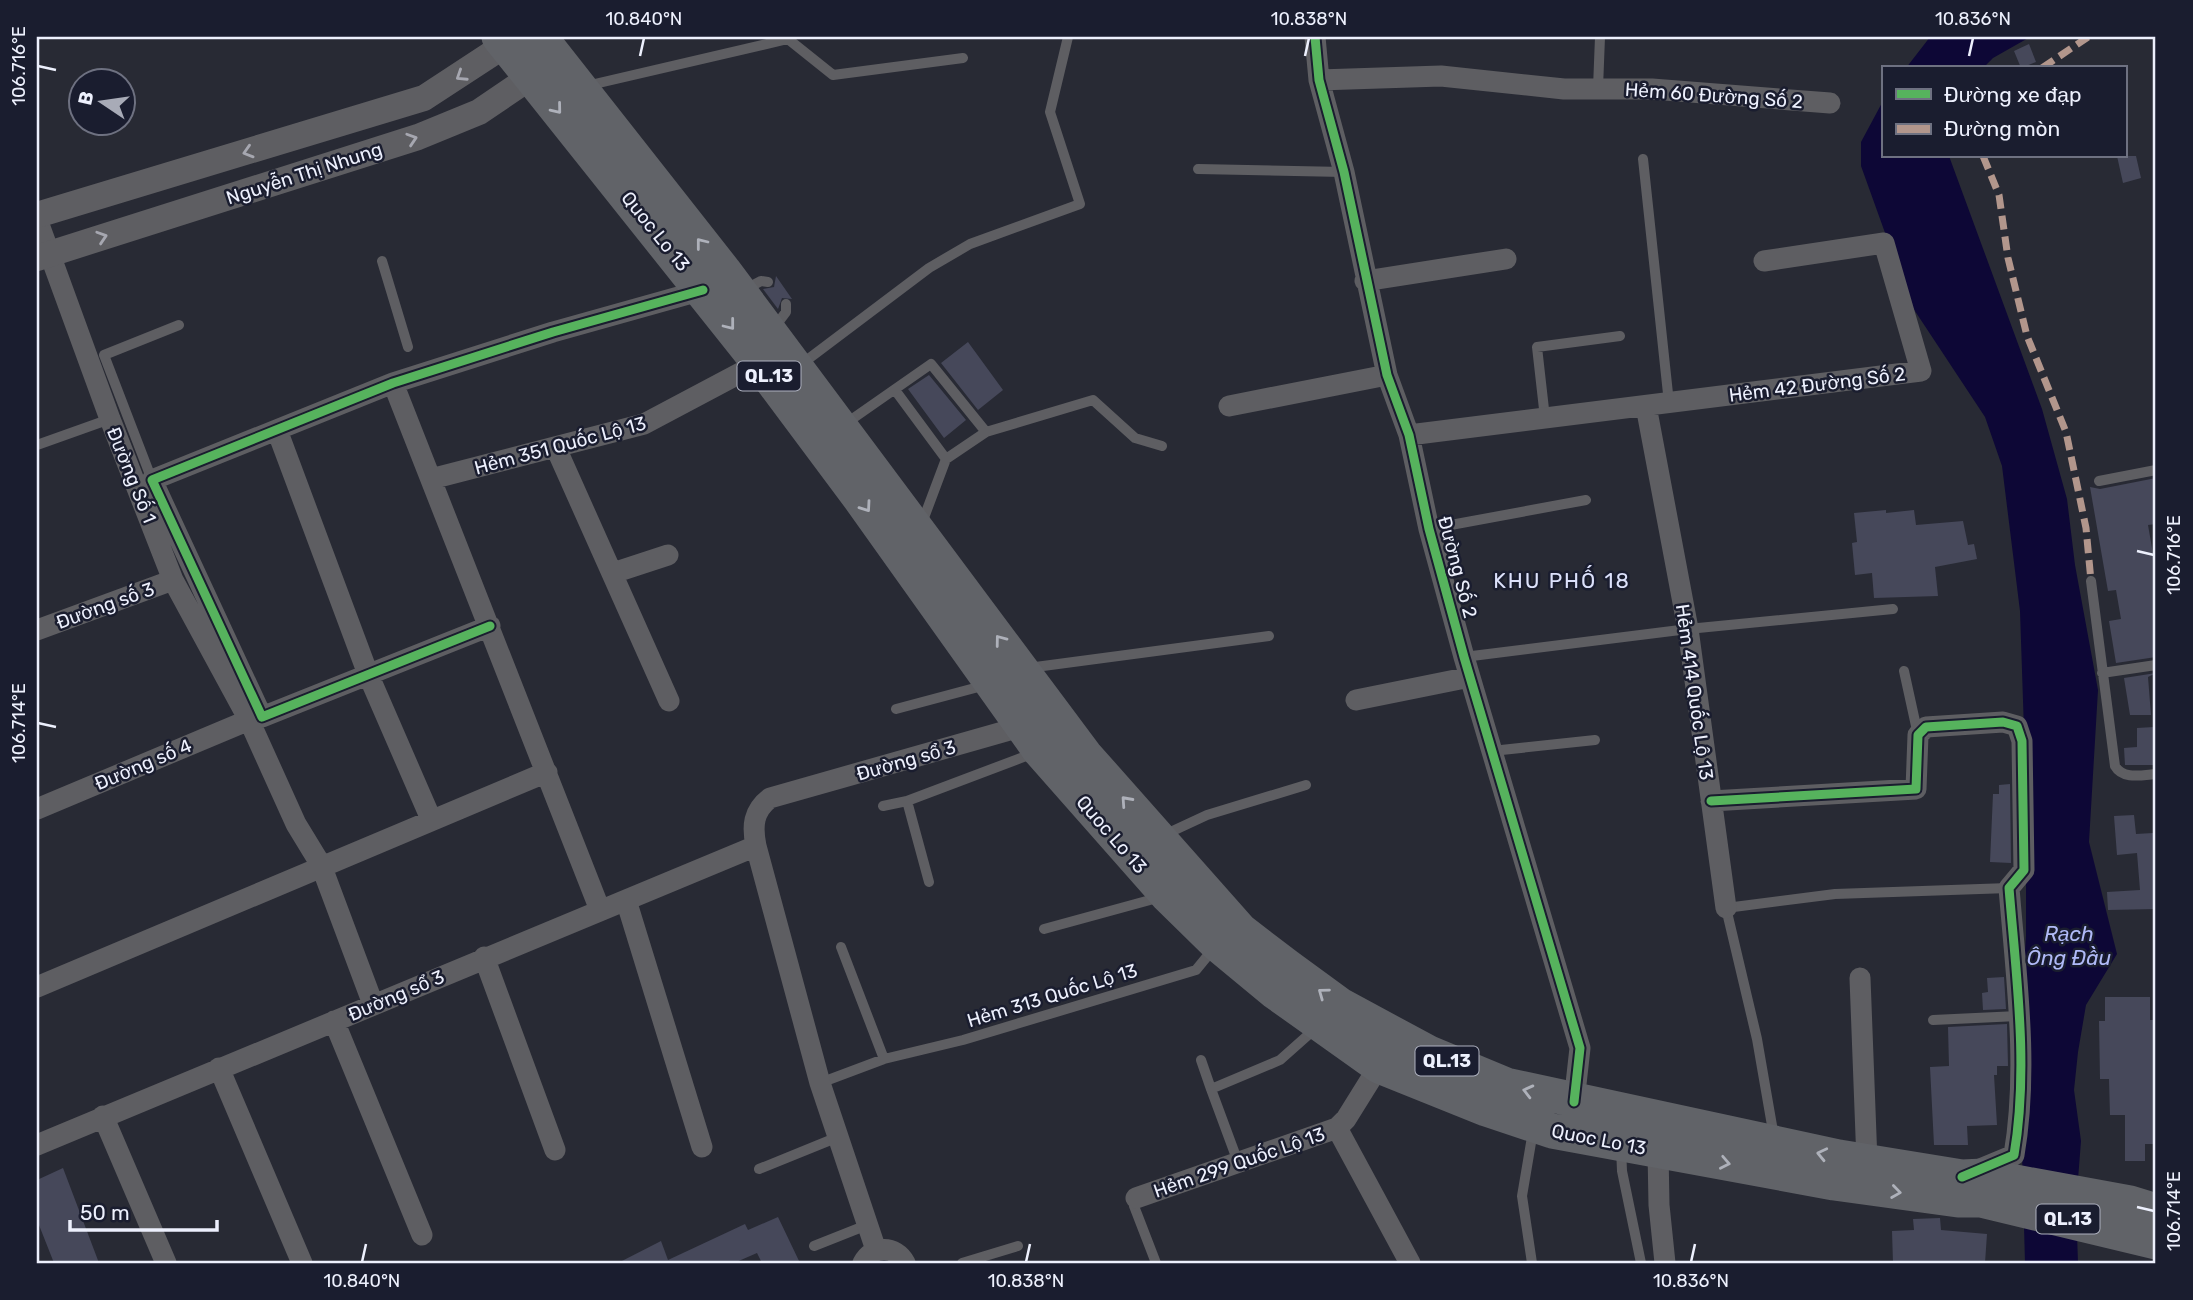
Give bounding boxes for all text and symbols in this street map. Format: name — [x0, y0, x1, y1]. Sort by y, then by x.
text: 10.840°N — [606, 8, 682, 30]
text: 10.838°N — [1271, 8, 1347, 30]
text: 10.836°N — [1935, 8, 2011, 30]
text: 106.716°E — [8, 26, 30, 106]
north arrow — [66, 66, 136, 136]
legend — [1882, 66, 2126, 158]
one-way arrow — [456, 68, 469, 81]
street label: Hẻm 60 Đường Số 2 — [1624, 78, 1804, 113]
text: Đường xe đạp — [1944, 82, 2082, 107]
text: B — [73, 89, 99, 107]
one-way arrow — [549, 101, 562, 113]
text: Đường mòn — [1944, 116, 2060, 141]
one-way arrow — [405, 133, 418, 147]
street label: Nguyễn Thị Nhung — [223, 137, 385, 210]
one-way arrow — [242, 143, 254, 158]
street label: Quoc Lo 13 — [616, 187, 695, 276]
one-way arrow — [95, 231, 107, 245]
one-way arrow — [697, 238, 710, 251]
one-way arrow — [721, 317, 734, 330]
road number: QL.13 — [738, 362, 800, 390]
street label: Hẻm 42 Đường Số 2 — [1727, 362, 1907, 407]
street label: Hẻm 351 Quốc Lộ 13 — [472, 411, 648, 479]
street label: Đường Số 1 — [102, 424, 161, 527]
one-way arrow — [858, 499, 870, 512]
street label: Đường Số 2 — [1433, 514, 1482, 621]
text: 106.716°E — [2163, 515, 2185, 595]
district label: KHU PHỐ 18 — [1493, 565, 1631, 593]
street label: Đường số 3 — [53, 577, 157, 634]
street label: Hẻm 414 Quốc Lộ 13 — [1671, 603, 1718, 782]
one-way arrow — [996, 635, 1008, 648]
text: 106.714°E — [8, 683, 30, 763]
street label: Đường số 4 — [91, 734, 195, 795]
street label: Đường sổ 3 — [854, 735, 958, 786]
street label: Quoc Lo 13 — [1071, 791, 1152, 878]
one-way arrow — [1122, 796, 1134, 809]
water label: Rạch Ông Đầu — [2027, 921, 2112, 970]
street label: Hẻm 313 Quốc Lộ 13 — [964, 959, 1140, 1032]
street label: Đường sổ 3 — [345, 965, 448, 1026]
one-way arrow — [1318, 989, 1331, 1001]
road number: QL.13 — [1416, 1046, 1478, 1076]
one-way arrow — [1522, 1084, 1534, 1099]
street label: Quoc Lo 13 — [1550, 1119, 1648, 1160]
street label: Hẻm 299 Quốc Lộ 13 — [1150, 1122, 1328, 1203]
one-way arrow — [1816, 1147, 1828, 1162]
one-way arrow — [1719, 1155, 1731, 1170]
text: 106.714°E — [2163, 1171, 2185, 1251]
one-way arrow — [1890, 1184, 1902, 1199]
scale bar — [70, 1188, 217, 1232]
text: 50 m — [80, 1200, 130, 1225]
road number: QL.13 — [2036, 1204, 2100, 1234]
text: 10.840°N — [324, 1270, 400, 1292]
text: 10.838°N — [988, 1270, 1064, 1292]
text: 10.836°N — [1653, 1270, 1729, 1292]

